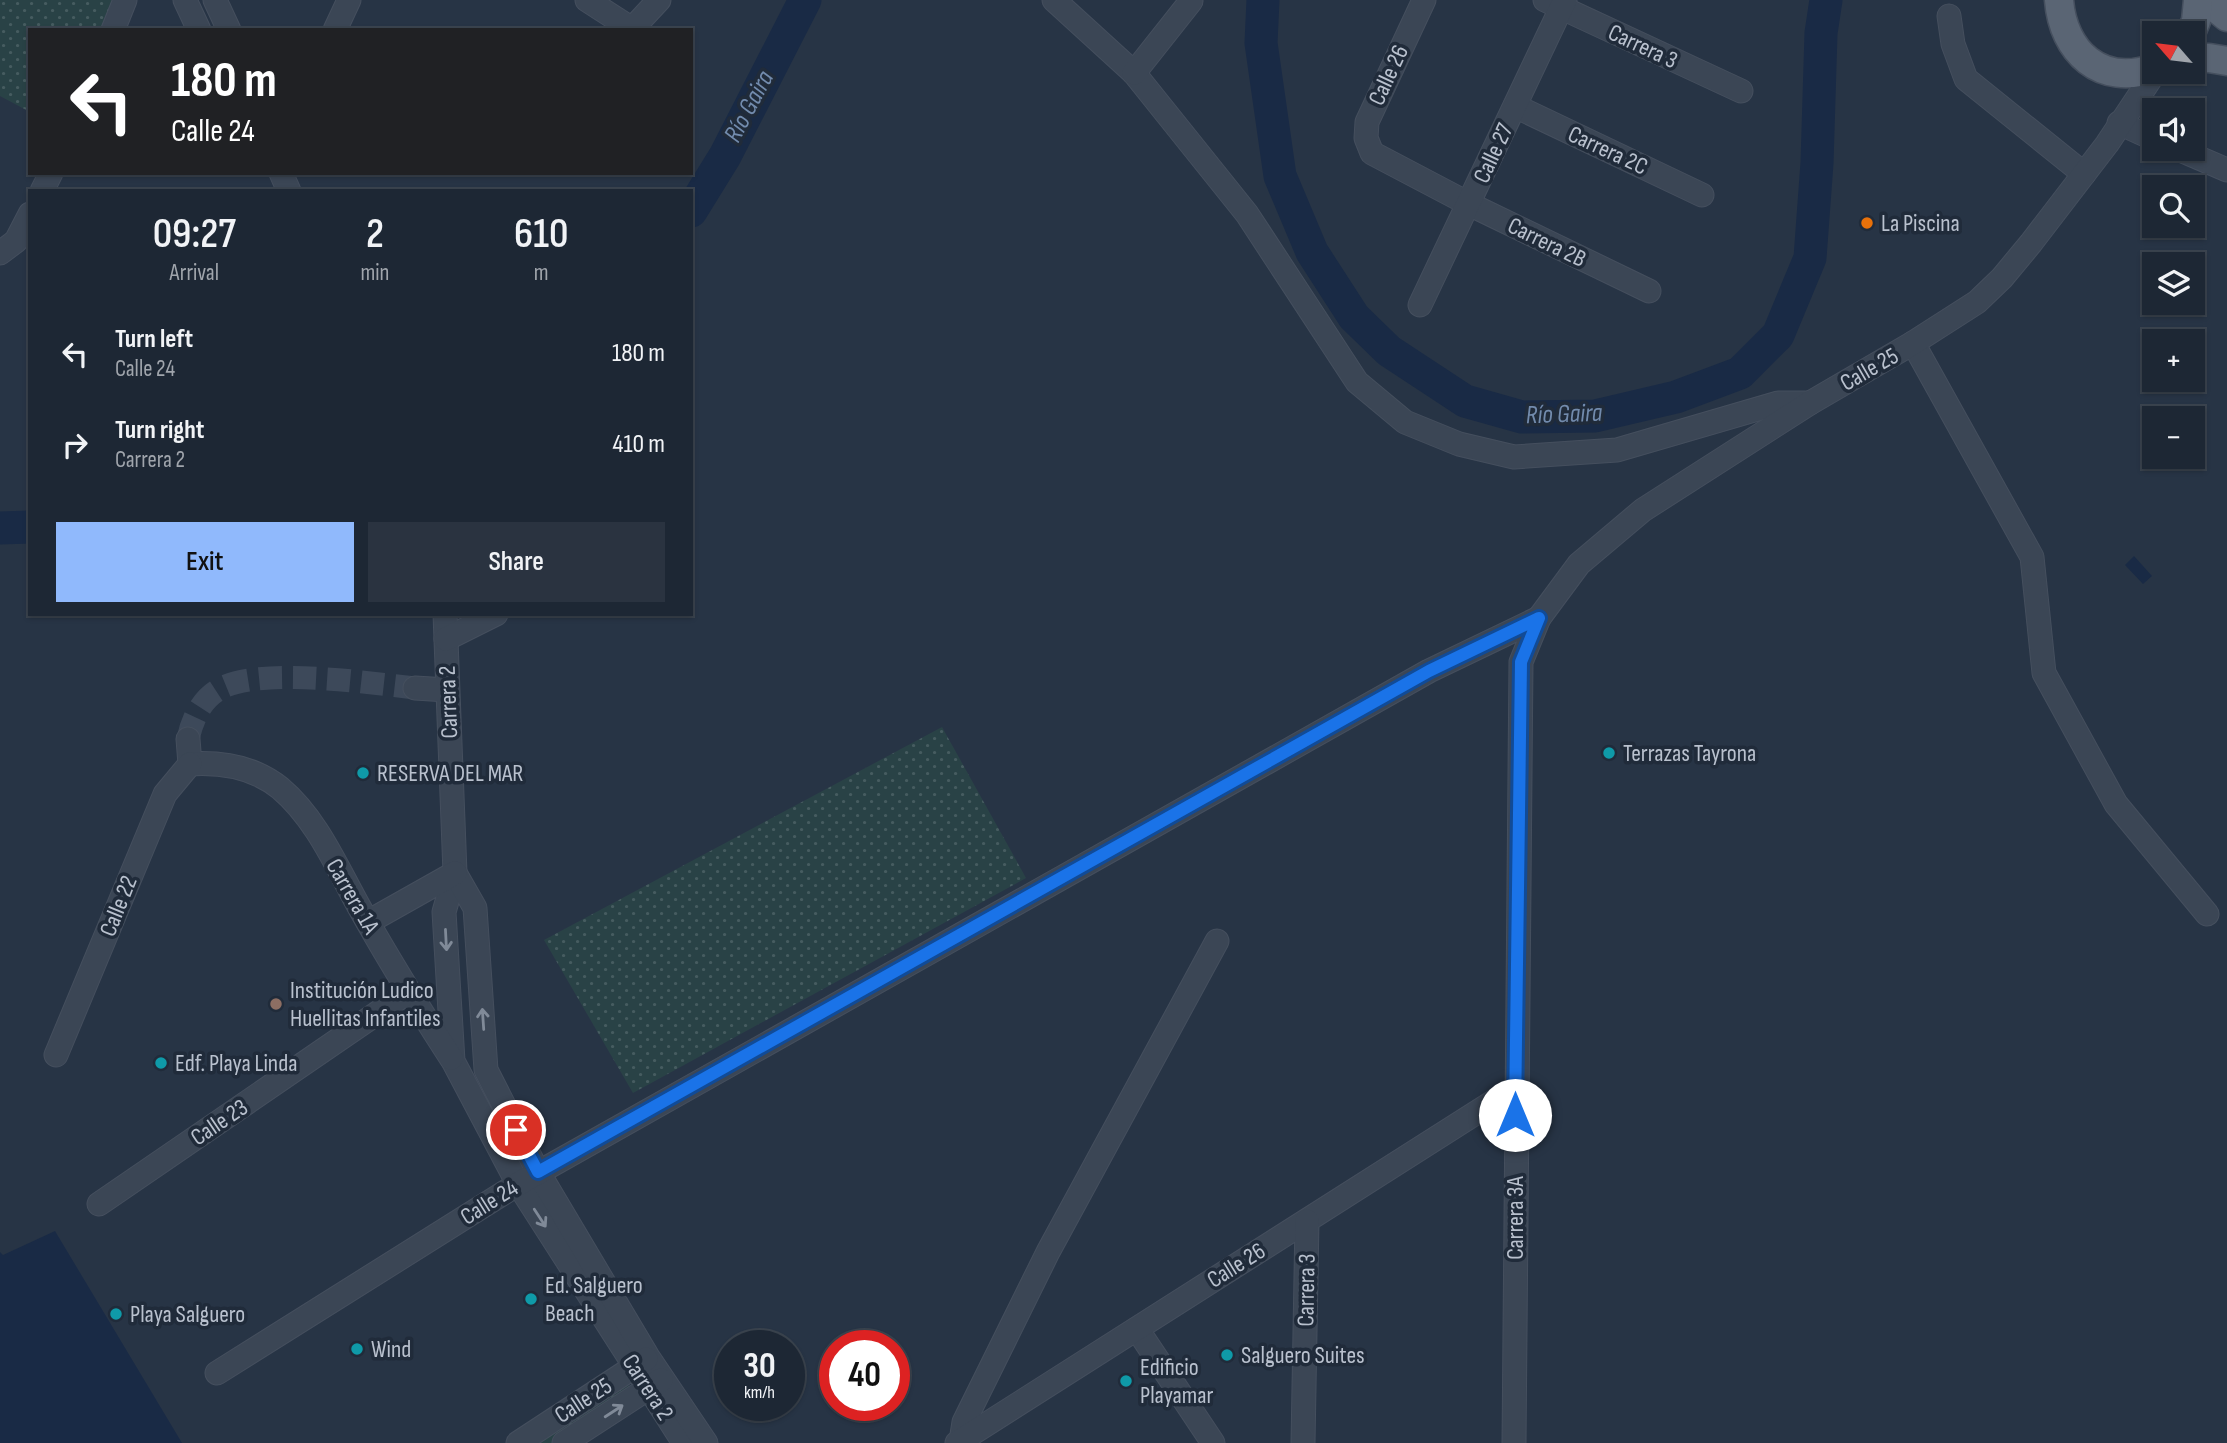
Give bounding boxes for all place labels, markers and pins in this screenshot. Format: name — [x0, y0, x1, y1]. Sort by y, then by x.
place label: La Piscina — [1881, 209, 1960, 238]
marker: La Piscina — [1859, 215, 1875, 231]
place label: Terrazas Tayrona — [1623, 739, 1756, 768]
marker: Terrazas Tayrona — [1601, 745, 1617, 761]
place label: RESERVA DEL MAR — [377, 759, 523, 788]
marker: RESERVA DEL MAR — [355, 765, 371, 781]
place label: Institución Ludico Huellitas Infantiles — [290, 976, 441, 1033]
marker: Institución Ludico Huellitas Infantiles — [268, 996, 284, 1012]
place label: Edf. Playa Linda — [175, 1049, 297, 1078]
marker: Edf. Playa Linda — [153, 1055, 169, 1071]
pin — [486, 1100, 546, 1160]
place label: Ed. Salguero Beach — [545, 1271, 643, 1328]
marker: Ed. Salguero Beach — [523, 1291, 539, 1307]
place label: Playa Salguero — [130, 1300, 245, 1329]
marker: Playa Salguero — [108, 1306, 124, 1322]
place label: Wind — [371, 1335, 411, 1364]
marker: Wind — [349, 1341, 365, 1357]
place label: Salguero Suites — [1241, 1341, 1365, 1370]
marker: Salguero Suites — [1219, 1347, 1235, 1363]
place label: Edificio Playamar — [1140, 1353, 1213, 1410]
marker: Edificio Playamar — [1118, 1373, 1134, 1389]

